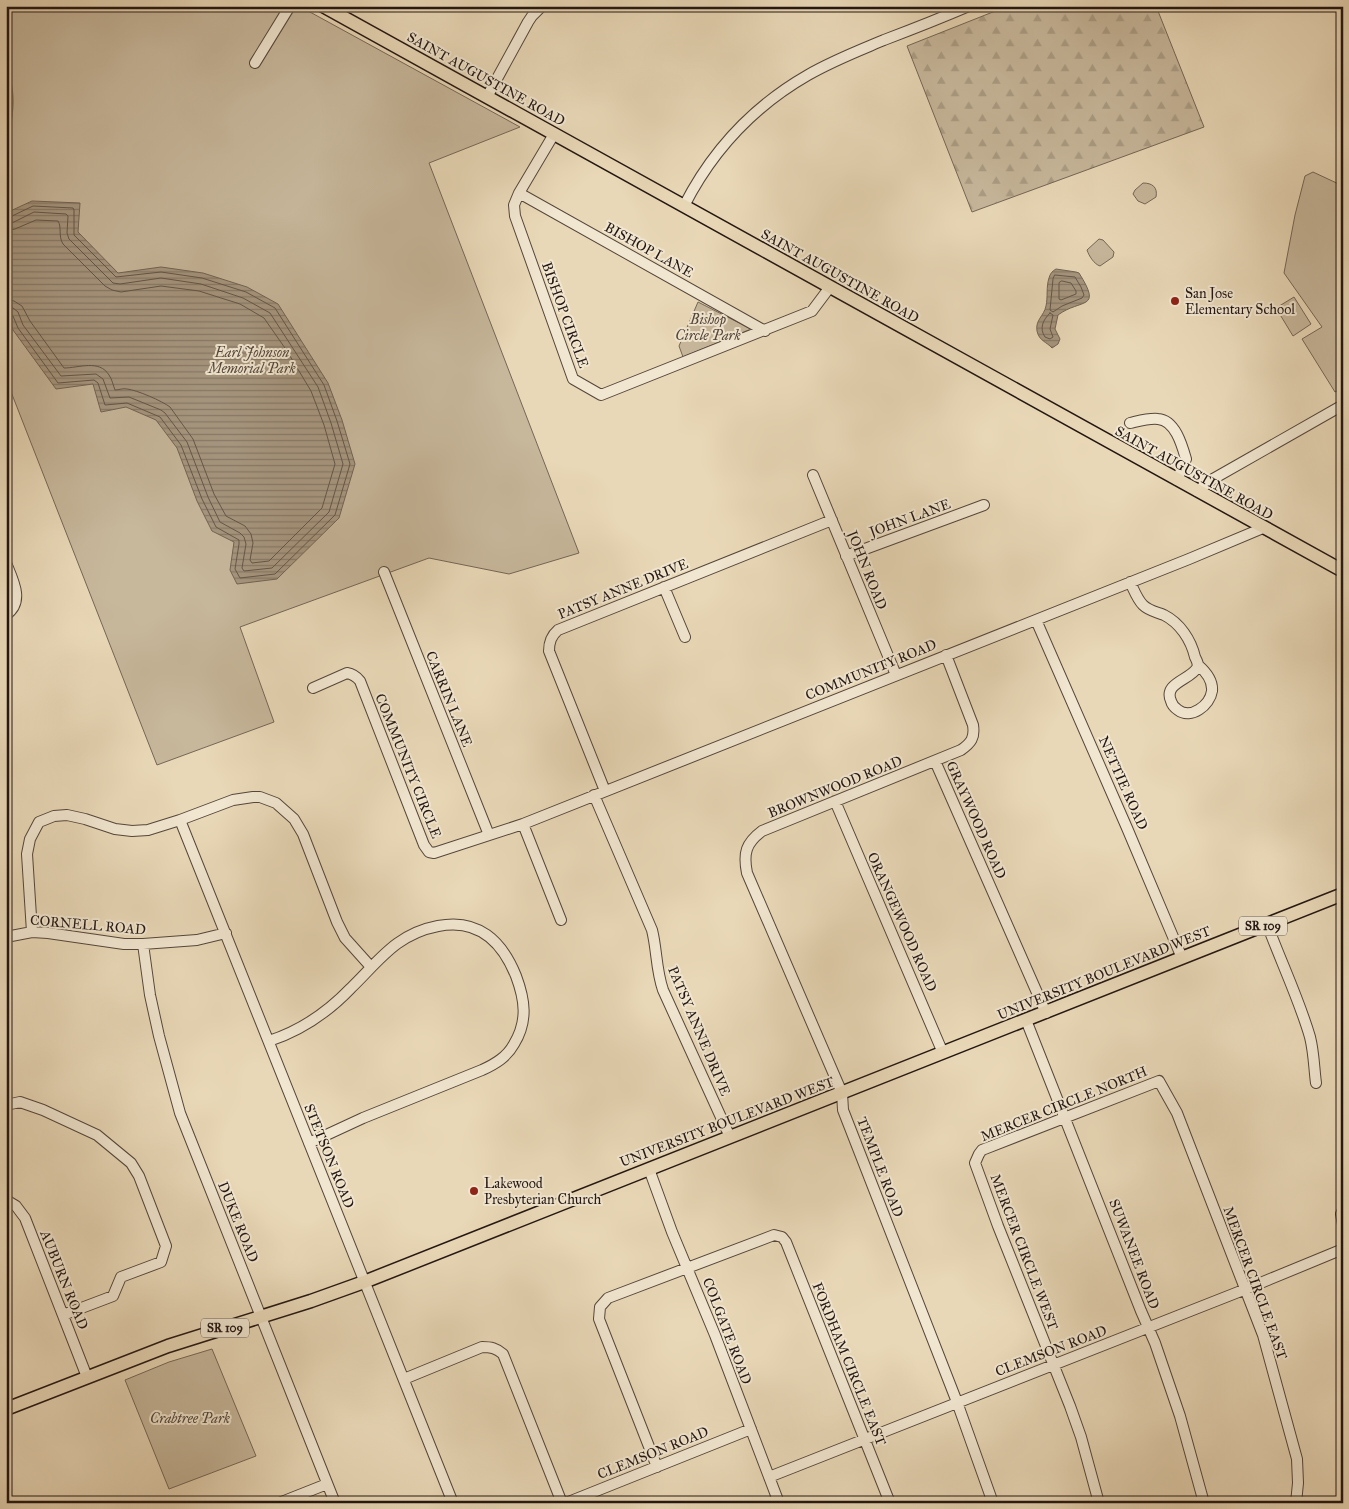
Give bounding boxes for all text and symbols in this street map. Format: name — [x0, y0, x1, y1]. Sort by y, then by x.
street label: SAINT AUGUSTINE ROAD — [404, 28, 568, 130]
street label: BISHOP LANE — [602, 219, 696, 281]
street label: SAINT AUGUSTINE ROAD — [758, 225, 922, 327]
street label: BISHOP CIRCLE — [538, 260, 592, 370]
place label: San Jose Elementary School — [1185, 285, 1295, 318]
marker: San Jose Elementary School — [1169, 295, 1181, 307]
park label: Bishop Circle Park — [675, 311, 741, 344]
park label: Earl Johnson Memorial Park — [206, 344, 297, 377]
street label: SAINT AUGUSTINE ROAD — [1112, 422, 1276, 524]
street label: JOHN LANE — [865, 495, 953, 542]
street label: JOHN ROAD — [842, 526, 891, 612]
street label: PATSY ANNE DRIVE — [555, 555, 691, 623]
street label: COMMUNITY ROAD — [803, 636, 939, 704]
street label: CARRIN LANE — [422, 649, 476, 749]
street label: COMMUNITY CIRCLE — [371, 691, 445, 841]
street label: NETTIE ROAD — [1095, 733, 1151, 833]
street label: BROWNWOOD ROAD — [765, 752, 905, 822]
street label: GRAYWOOD ROAD — [942, 758, 1010, 882]
street label: ORANGEWOOD ROAD — [864, 850, 940, 994]
street label: CORNELL ROAD — [29, 911, 147, 939]
road number: SR 109 — [1239, 916, 1287, 936]
street label: UNIVERSITY BOULEVARD WEST — [995, 922, 1213, 1024]
street label: PATSY ANNE DRIVE — [664, 964, 734, 1098]
street label: MERCER CIRCLE NORTH — [978, 1063, 1150, 1145]
street label: UNIVERSITY BOULEVARD WEST — [617, 1073, 837, 1171]
street label: STETSON ROAD — [300, 1101, 358, 1211]
street label: TEMPLE ROAD — [853, 1114, 907, 1220]
street label: MERCER CIRCLE WEST — [986, 1172, 1062, 1333]
place label: Lakewood Presbyterian Church — [484, 1175, 601, 1208]
street label: DUKE ROAD — [214, 1179, 262, 1265]
marker: Lakewood Presbyterian Church — [468, 1185, 480, 1197]
street label: SUWANEE ROAD — [1105, 1196, 1163, 1312]
street label: MERCER CIRCLE EAST — [1219, 1204, 1291, 1362]
street label: AUBURN ROAD — [36, 1227, 92, 1332]
street label: COLGATE ROAD — [699, 1275, 755, 1387]
street label: FORDHAM CIRCLE EAST — [808, 1280, 890, 1448]
road number: SR 109 — [201, 1319, 249, 1338]
street label: CLEMSON ROAD — [993, 1322, 1109, 1380]
park label: Crabtree Park — [150, 1410, 231, 1427]
street label: CLEMSON ROAD — [595, 1423, 711, 1483]

